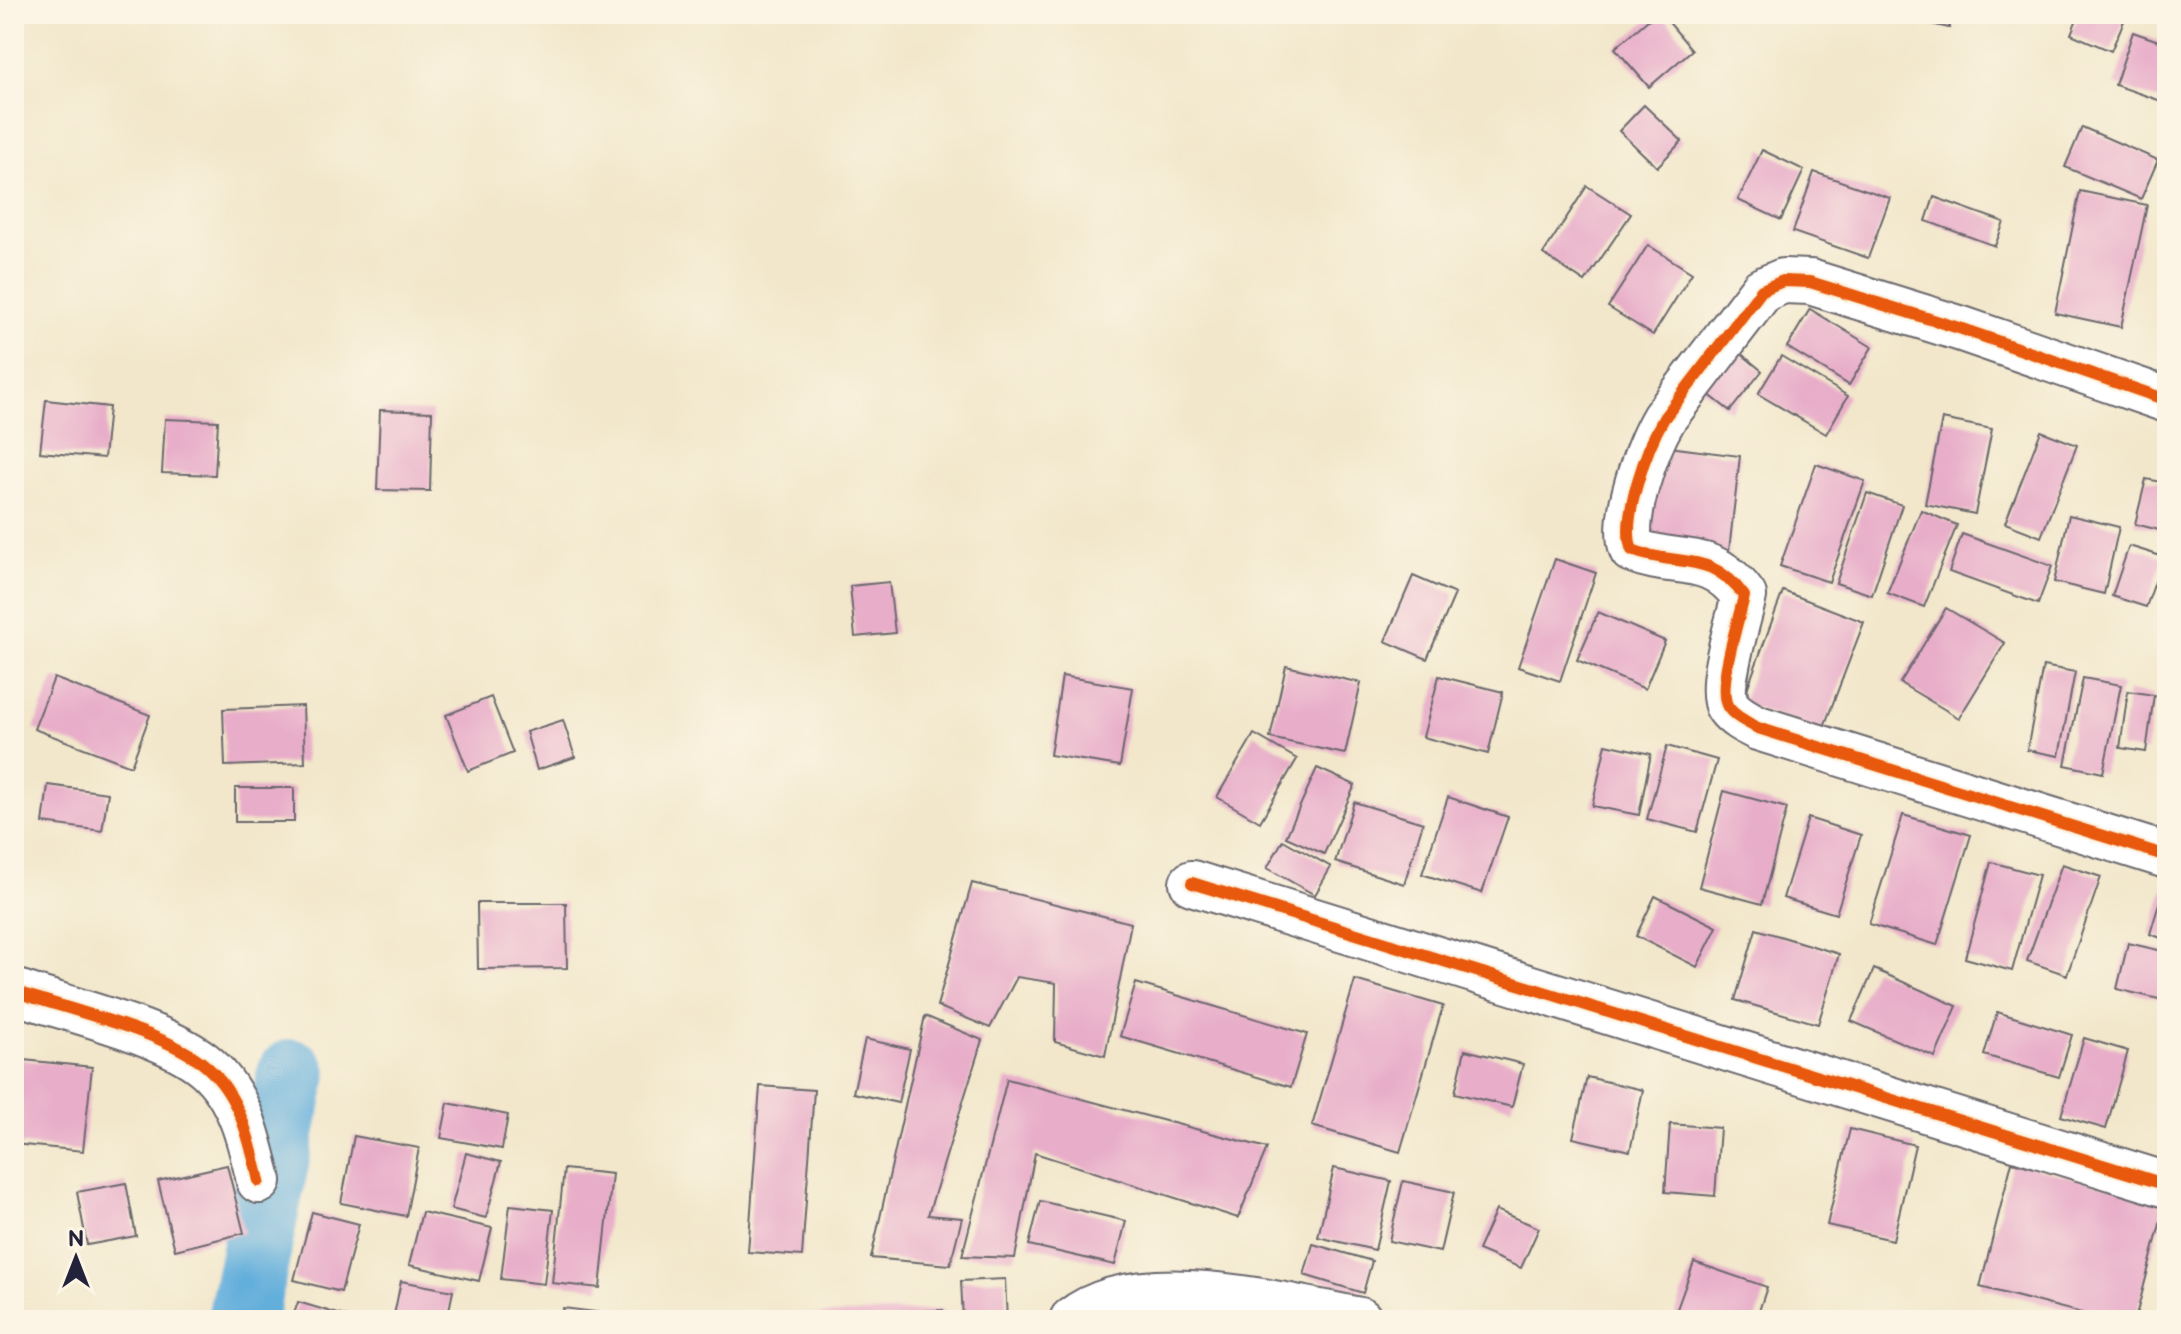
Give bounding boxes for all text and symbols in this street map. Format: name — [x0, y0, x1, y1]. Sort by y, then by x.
north arrow — [36, 1218, 116, 1298]
text: N — [68, 1226, 84, 1253]

